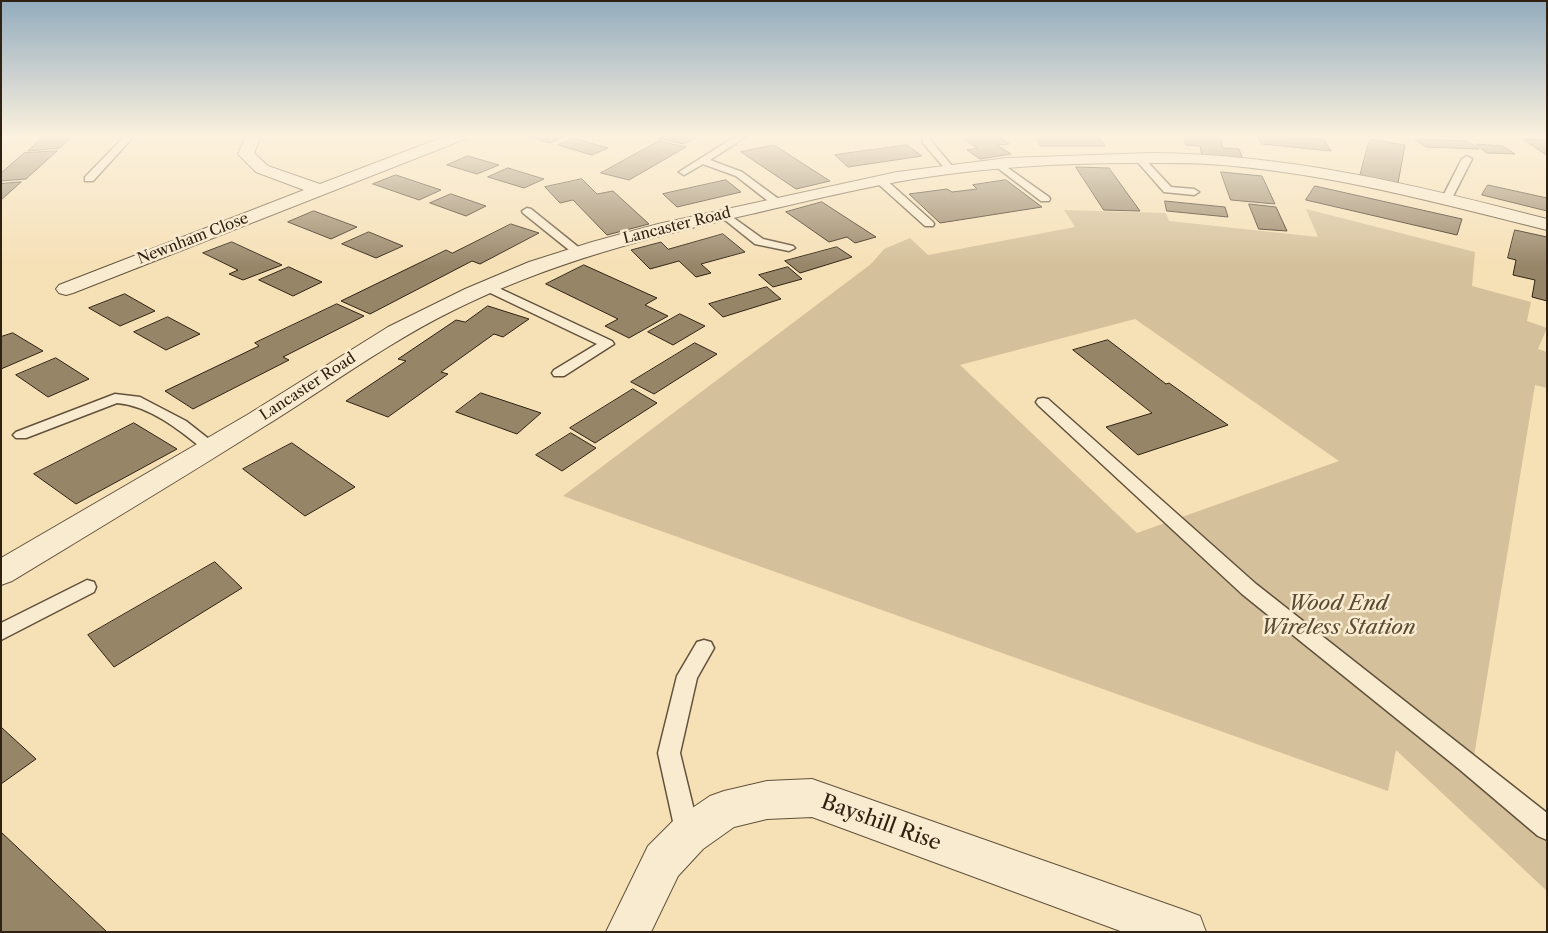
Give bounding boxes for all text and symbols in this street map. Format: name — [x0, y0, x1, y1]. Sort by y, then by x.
street label: Lancaster Road — [621, 204, 733, 248]
street label: Newnham Close — [135, 210, 251, 268]
street label: Lancaster Road — [257, 349, 359, 425]
park label: Wood End Wireless Station — [1260, 591, 1416, 641]
street label: Bayshill Rise — [818, 790, 944, 856]

